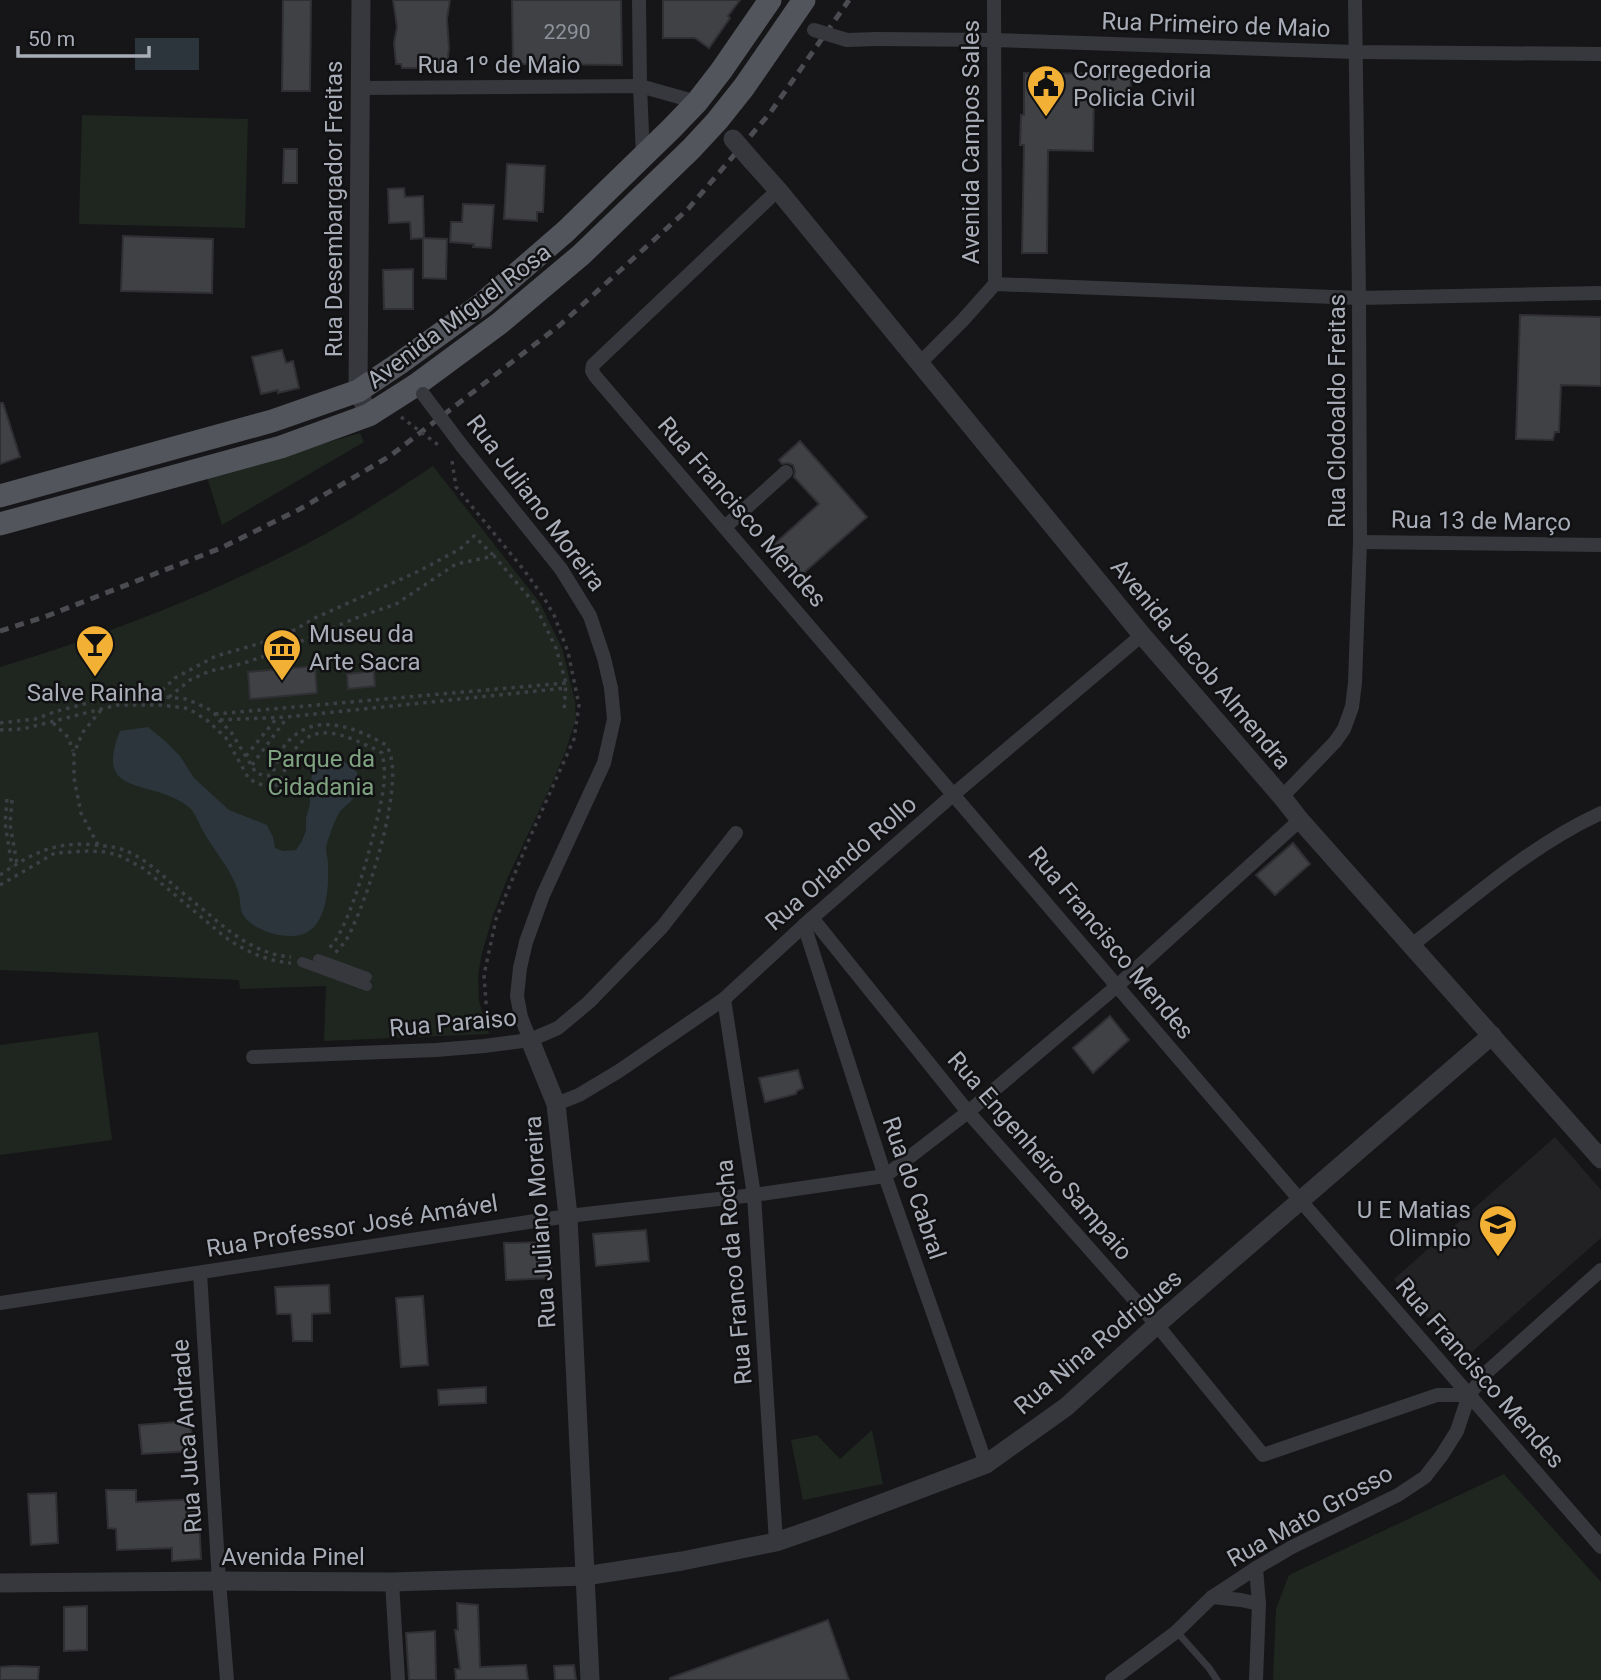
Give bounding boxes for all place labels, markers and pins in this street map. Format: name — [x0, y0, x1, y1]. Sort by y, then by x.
place label: Corregedoria Policia Civil — [1073, 56, 1212, 112]
public building icon: Corregedoria Policia Civil — [1025, 63, 1067, 118]
place label: Museu da Arte Sacra — [309, 620, 421, 676]
bar icon: Salve Rainha — [74, 623, 116, 678]
museum icon: Museu da Arte Sacra — [261, 627, 303, 682]
place label: Salve Rainha — [27, 679, 163, 707]
place label: U E Matias Olimpio — [1357, 1196, 1471, 1252]
school or university icon: U E Matias Olimpio — [1477, 1203, 1519, 1258]

